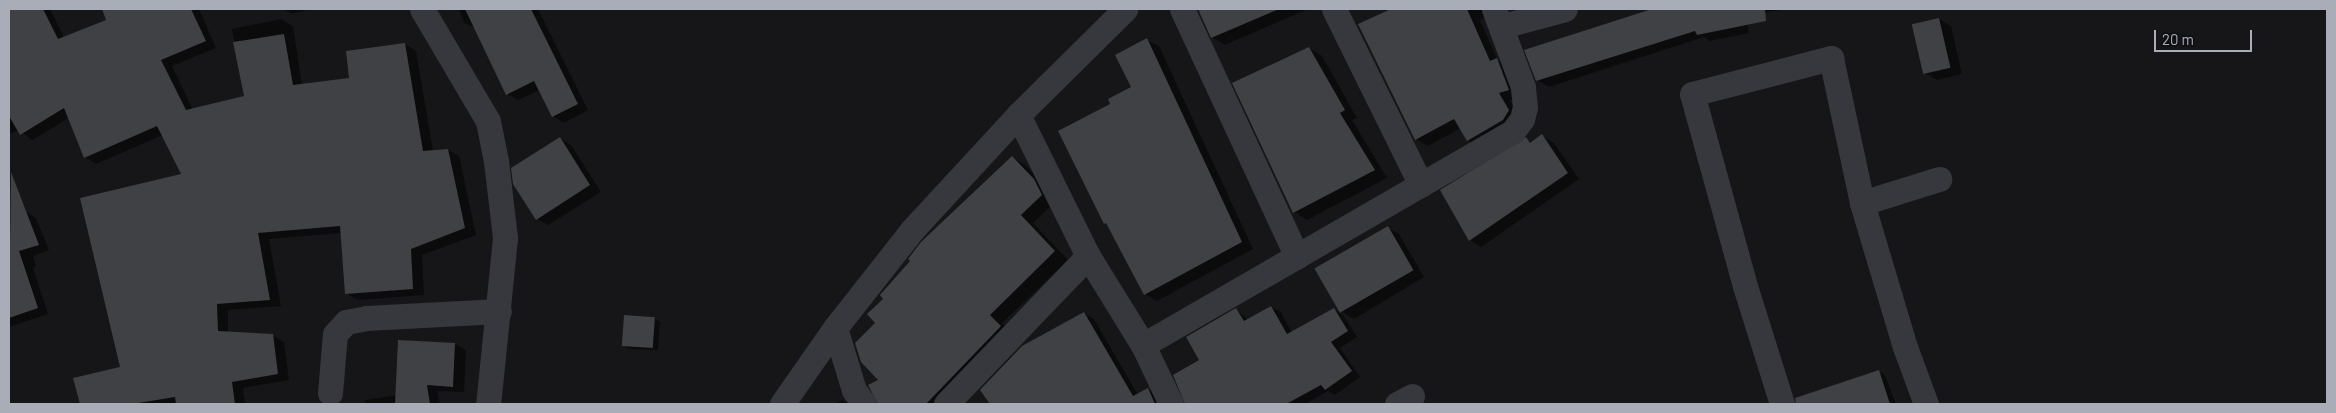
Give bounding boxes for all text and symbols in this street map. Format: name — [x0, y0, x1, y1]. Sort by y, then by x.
scale bar — [2156, 20, 2254, 52]
text: 20 m — [2162, 30, 2194, 48]

